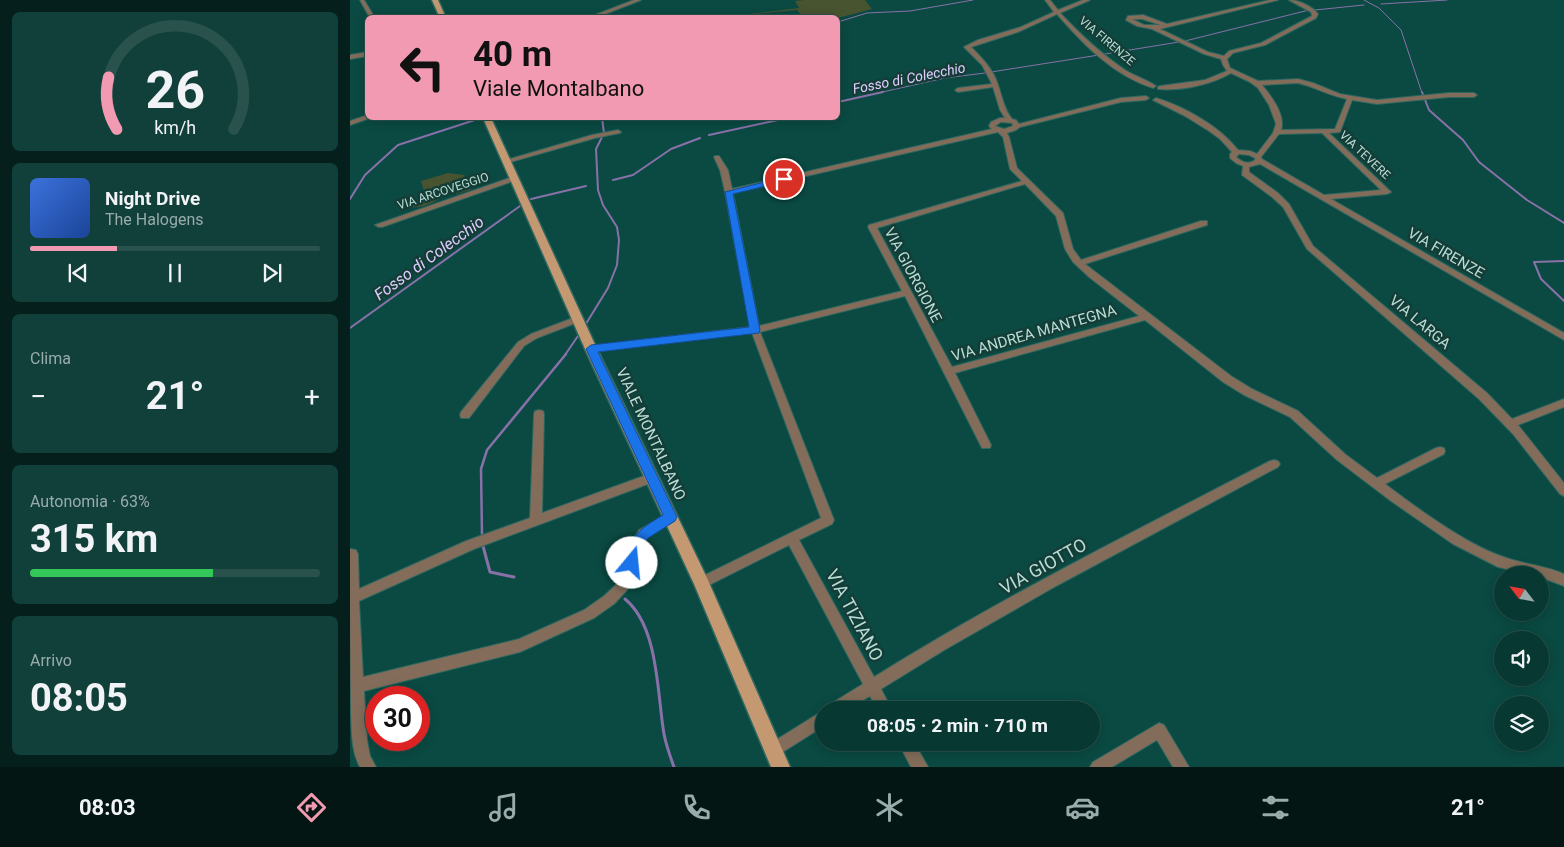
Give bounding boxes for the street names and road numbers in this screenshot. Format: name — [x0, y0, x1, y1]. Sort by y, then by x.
street label: VIA FIRENZE — [1076, 14, 1138, 68]
street label: VIA TEVERE — [1337, 128, 1393, 182]
street label: VIA ARCOVEGGIO — [396, 170, 490, 212]
street label: VIA GIORGIONE — [880, 224, 946, 326]
street label: VIA FIRENZE — [1404, 224, 1488, 282]
street label: VIA LARGA — [1386, 291, 1454, 353]
street label: VIA ANDREA MANTEGNA — [949, 301, 1119, 365]
street label: VIALE MONTALBANO — [612, 365, 690, 503]
street label: VIA GIOTTO — [996, 534, 1090, 598]
street label: VIA TIZIANO — [822, 566, 888, 664]

